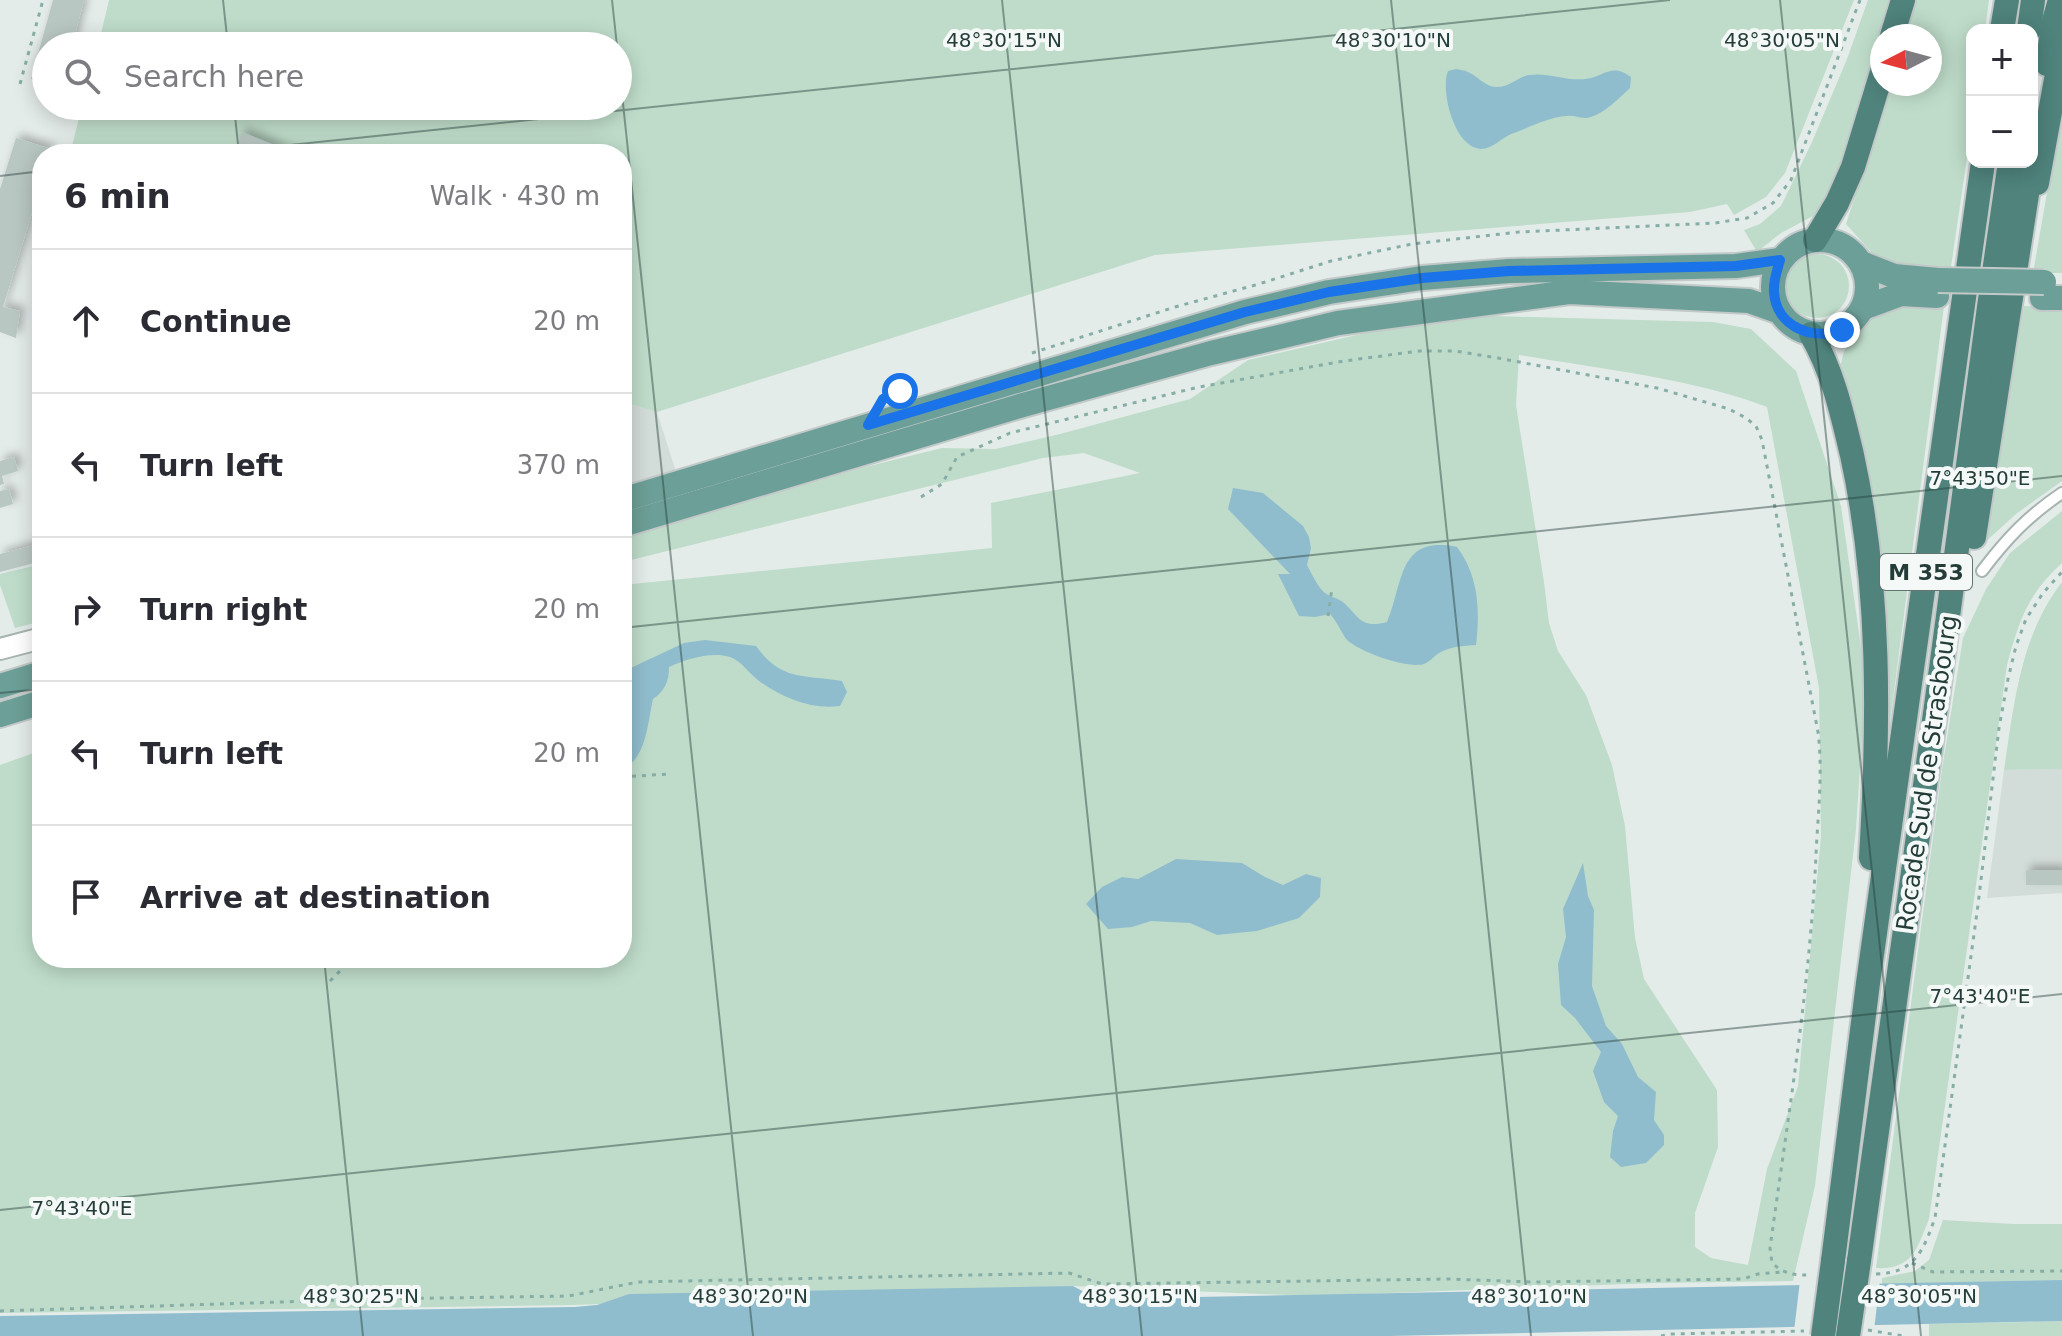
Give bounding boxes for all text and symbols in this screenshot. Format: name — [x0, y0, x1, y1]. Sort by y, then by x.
north arrow — [1870, 24, 1942, 96]
map controls — [1966, 24, 2038, 168]
button: + — [1966, 24, 2038, 96]
text: 48°30'15"N — [946, 28, 1062, 52]
text: 48°30'10"N — [1335, 28, 1451, 52]
text: 48°30'05"N — [1724, 28, 1840, 52]
search box — [32, 32, 632, 120]
icon: search — [60, 54, 104, 98]
text: Search here — [124, 59, 304, 94]
button: − — [1966, 96, 2038, 168]
text: 6 min — [64, 176, 171, 216]
text: Walk · 430 m — [430, 181, 600, 211]
icon: ahead — [64, 299, 108, 343]
text: Continue — [140, 304, 292, 339]
text: 20 m — [533, 306, 600, 336]
route end — [1824, 312, 1860, 348]
route start — [882, 373, 918, 409]
icon: left — [64, 443, 108, 487]
text: Turn left — [140, 448, 283, 483]
text: 370 m — [517, 450, 600, 480]
text: 7°43'50"E — [1930, 466, 2030, 490]
road number: M 353 — [1880, 554, 1972, 590]
icon: right — [64, 587, 108, 631]
text: Turn right — [140, 592, 307, 627]
text: 20 m — [533, 594, 600, 624]
street label: Rocade Sud de Strasbourg — [1891, 613, 1963, 933]
icon: left — [64, 731, 108, 775]
text: Turn left — [140, 736, 283, 771]
text: 20 m — [533, 738, 600, 768]
icon: arrive — [64, 875, 108, 919]
text: Arrive at destination — [140, 880, 491, 915]
text: 7°43'40"E — [1930, 984, 2030, 1008]
text: 7°43'40"E — [32, 1196, 132, 1220]
text: 48°30'25"N — [303, 1284, 419, 1308]
text: 48°30'20"N — [692, 1284, 808, 1308]
text: 48°30'15"N — [1082, 1284, 1198, 1308]
text: 48°30'10"N — [1471, 1284, 1587, 1308]
text: 48°30'05"N — [1861, 1284, 1977, 1308]

